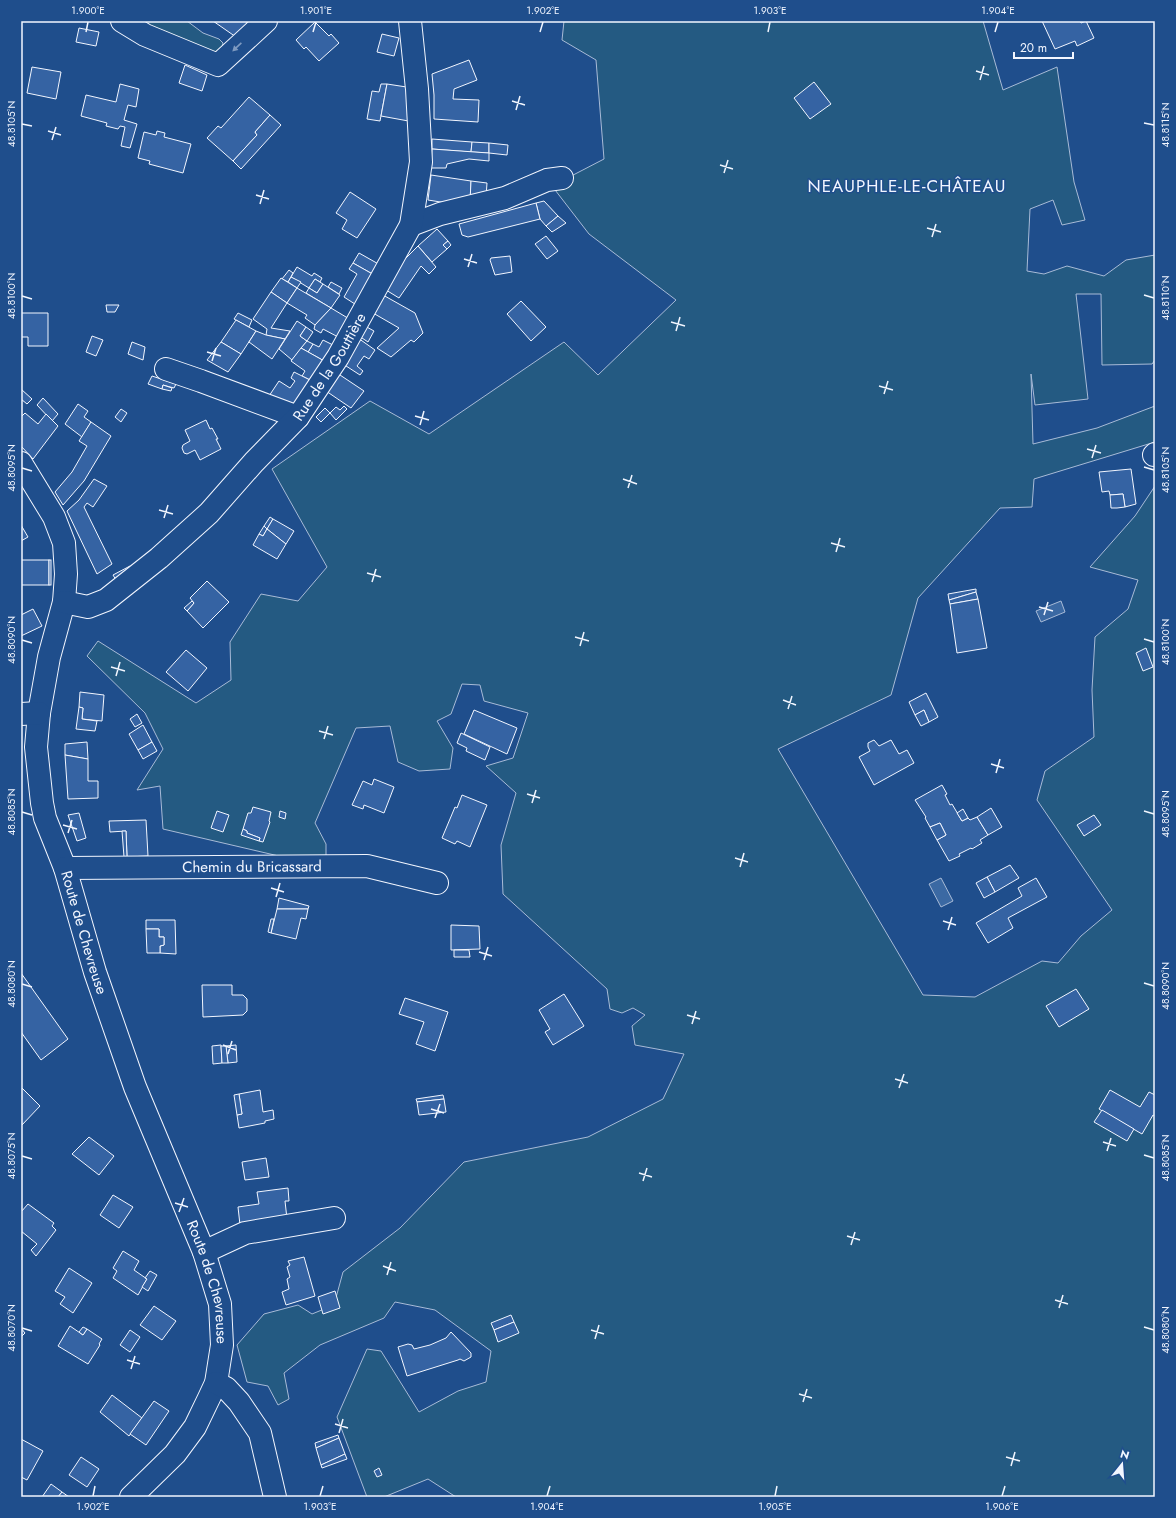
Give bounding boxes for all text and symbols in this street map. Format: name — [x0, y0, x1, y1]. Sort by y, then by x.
text: 1.900°E — [71, 3, 105, 18]
text: 1.901°E — [300, 3, 332, 18]
text: 1.902°E — [526, 3, 560, 18]
text: 1.903°E — [754, 3, 787, 18]
text: 1.904°E — [981, 3, 1015, 18]
scale bar — [1014, 34, 1073, 60]
text: 20 m — [1020, 39, 1047, 57]
one-way arrow — [232, 43, 242, 52]
text: 48.8105°N — [4, 101, 19, 147]
text: 48.8115°N — [1158, 103, 1173, 147]
district label: NEAUPHLE-LE-CHÂTEAU — [808, 174, 1006, 198]
text: 48.8100°N — [4, 273, 19, 319]
text: 48.8110°N — [1158, 275, 1173, 321]
street label: Rue de la Gouttière — [287, 308, 372, 425]
text: 48.8095°N — [4, 444, 19, 492]
text: 48.8105°N — [1158, 447, 1173, 493]
text: 48.8090°N — [4, 616, 19, 664]
text: 48.8100°N — [1158, 619, 1173, 665]
text: 48.8085°N — [4, 788, 19, 836]
text: 48.8095°N — [1158, 790, 1173, 838]
street label: Chemin du Bricassard — [182, 855, 322, 878]
street label: Route de Chevreuse — [55, 868, 113, 997]
text: 48.8080°N — [4, 960, 19, 1008]
text: 48.8090°N — [1158, 962, 1173, 1010]
text: 48.8075°N — [4, 1132, 19, 1180]
text: 48.8085°N — [1158, 1134, 1173, 1182]
street label: Route de Chevreuse — [181, 1217, 233, 1345]
text: 48.8070°N — [4, 1304, 19, 1352]
text: 48.8080°N — [1158, 1306, 1173, 1354]
north arrow — [1102, 1444, 1142, 1484]
text: N — [1118, 1446, 1131, 1463]
text: 1.902°E — [76, 1499, 110, 1514]
text: 1.903°E — [304, 1499, 337, 1514]
text: 1.904°E — [530, 1499, 564, 1514]
text: 1.905°E — [758, 1499, 792, 1514]
text: 1.906°E — [985, 1499, 1019, 1514]

